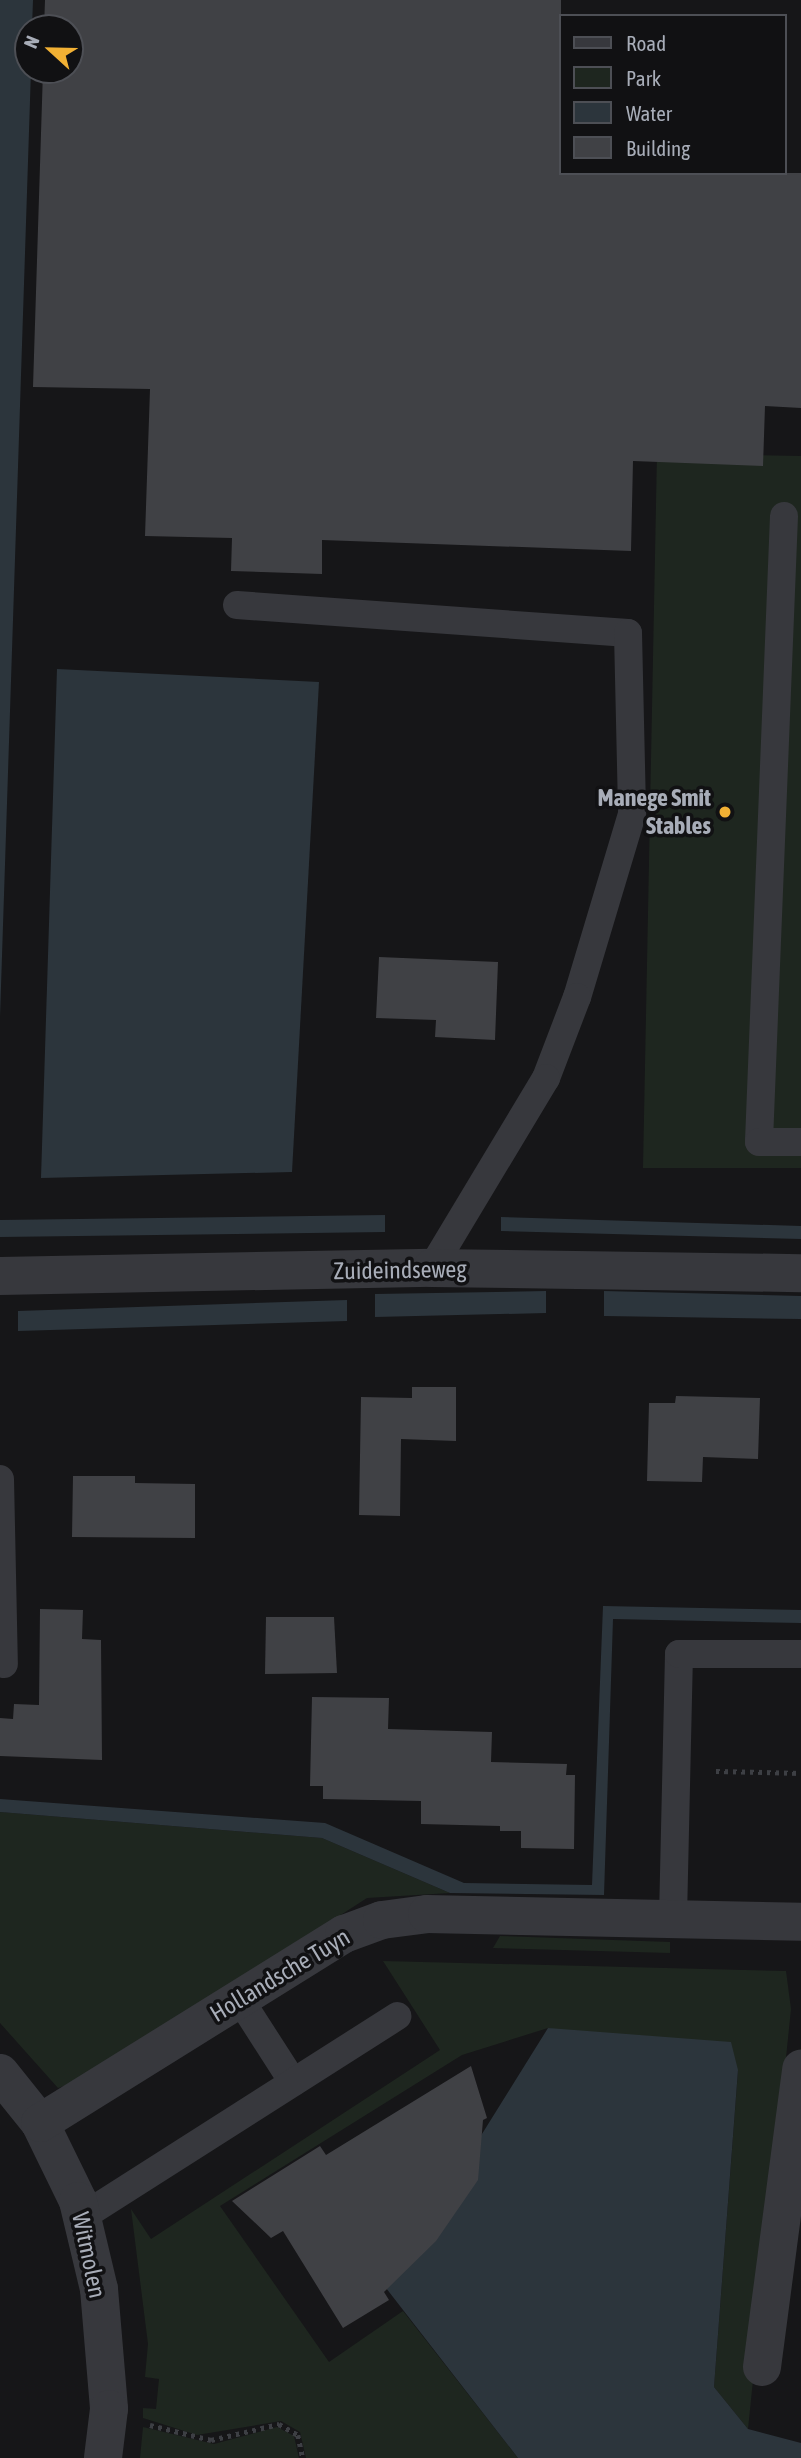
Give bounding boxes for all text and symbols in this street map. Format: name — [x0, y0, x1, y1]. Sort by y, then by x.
north arrow — [14, 14, 84, 84]
legend — [560, 14, 787, 175]
text: Road — [626, 31, 666, 55]
text: N — [19, 33, 44, 51]
text: Park — [626, 66, 661, 90]
text: Water — [626, 101, 672, 125]
text: Building — [626, 136, 690, 160]
place label: Manege Smit Stables — [597, 784, 711, 840]
marker: Manege Smit Stables — [717, 804, 733, 820]
street label: Zuideindseweg — [333, 1254, 467, 1286]
street label: Hollandsche Tuyn — [205, 1922, 355, 2028]
street label: Witmolen — [66, 2209, 112, 2301]

